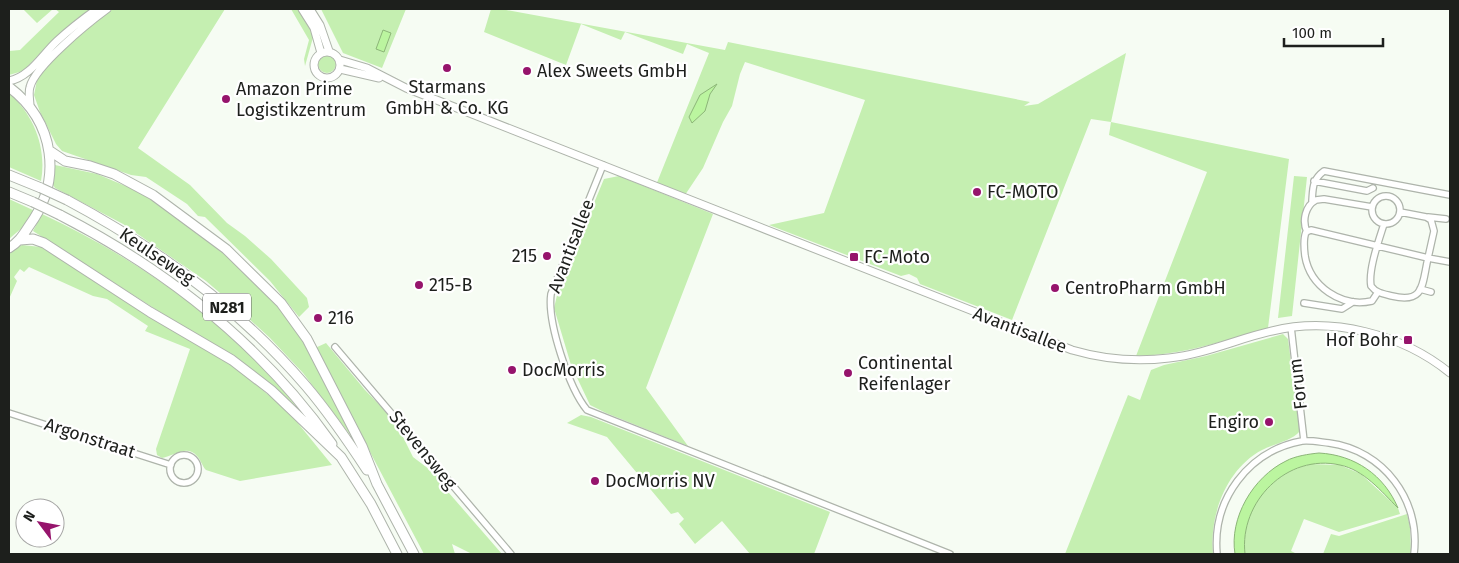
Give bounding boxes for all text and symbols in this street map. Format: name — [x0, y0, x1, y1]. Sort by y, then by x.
scale bar — [1284, 15, 1383, 47]
text: 100 m — [1292, 24, 1332, 42]
place label: Alex Sweets GmbH — [537, 60, 687, 82]
marker: Starmans GmbH & Co. KG — [441, 62, 453, 74]
marker: Alex Sweets GmbH — [521, 65, 533, 77]
place label: Starmans GmbH & Co. KG — [385, 76, 509, 119]
place label: Amazon Prime Logistikzentrum — [236, 78, 366, 121]
marker: Amazon Prime Logistikzentrum — [220, 93, 232, 105]
place label: FC-MOTO — [987, 181, 1059, 203]
marker: FC-MOTO — [971, 186, 983, 198]
street label: Avantisallee — [543, 196, 599, 296]
street label: Keulseweg — [115, 223, 199, 290]
place label: 215 — [512, 245, 537, 267]
place label: FC-Moto — [864, 246, 930, 268]
marker: 215 — [541, 250, 553, 262]
marker: FC-Moto — [848, 251, 860, 263]
place label: 215-B — [429, 274, 473, 296]
place label: CentroPharm GmbH — [1065, 277, 1226, 299]
marker: 215-B — [413, 279, 425, 291]
marker: CentroPharm GmbH — [1049, 282, 1061, 294]
road number: N281 — [203, 294, 251, 320]
street label: Avantisallee — [970, 302, 1070, 358]
place label: 216 — [328, 307, 354, 329]
marker: 216 — [312, 312, 324, 324]
place label: Hof Bohr — [1325, 329, 1398, 351]
marker: Hof Bohr — [1402, 334, 1414, 346]
place label: Continental Reifenlager — [858, 352, 953, 395]
street label: Forum — [1284, 357, 1312, 411]
place label: DocMorris — [522, 359, 605, 381]
marker: DocMorris — [506, 364, 518, 376]
marker: Continental Reifenlager — [842, 367, 854, 379]
street label: Stevensweg — [384, 406, 462, 494]
place label: Engiro — [1208, 411, 1259, 433]
street label: Argonstraat — [42, 413, 139, 463]
marker: Engiro — [1263, 416, 1275, 428]
place label: DocMorris NV — [605, 470, 715, 492]
marker: DocMorris NV — [589, 475, 601, 487]
north arrow — [15, 498, 65, 548]
text: N — [20, 508, 39, 525]

